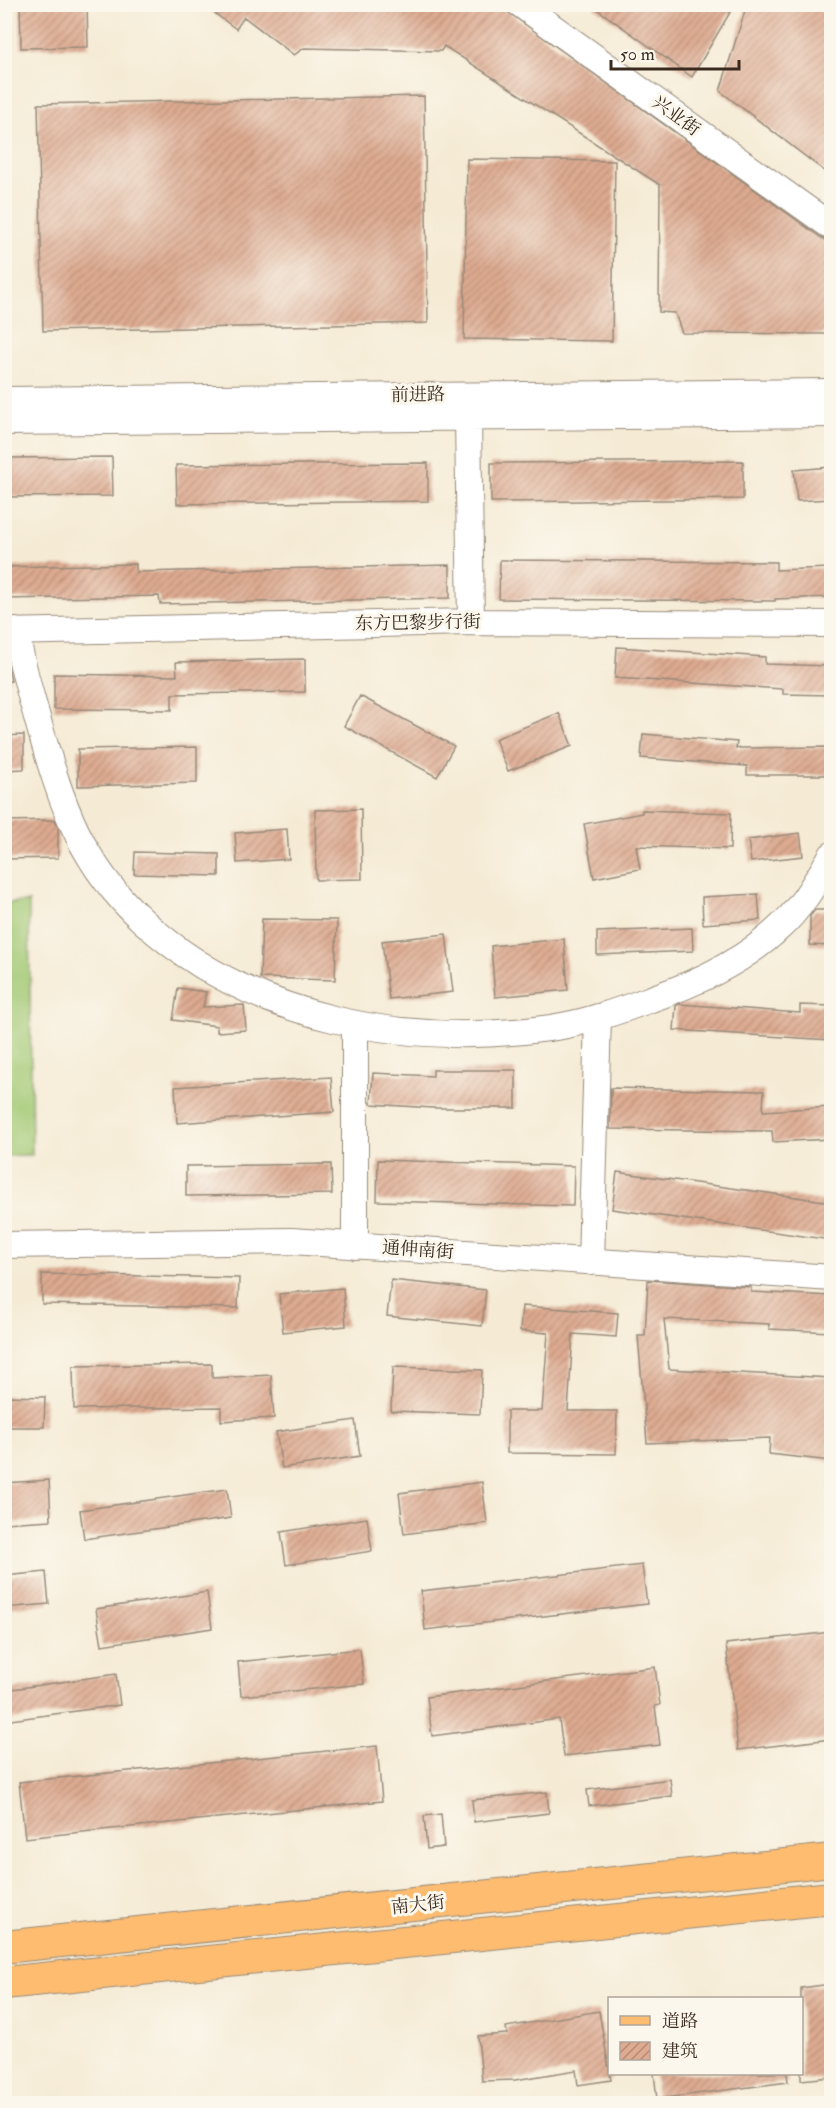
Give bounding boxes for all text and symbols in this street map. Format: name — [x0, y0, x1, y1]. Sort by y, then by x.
scale bar — [611, 33, 738, 71]
text: 50 m — [620, 43, 655, 66]
street label: 兴业街 — [647, 91, 705, 141]
street label: 前进路 — [391, 383, 445, 407]
street label: 东方巴黎步行街 — [355, 610, 481, 636]
street label: 通伸南街 — [381, 1236, 455, 1264]
street label: 南大街 — [390, 1891, 446, 1919]
legend — [608, 1997, 803, 2075]
text: 道路 — [662, 2010, 698, 2033]
text: 建筑 — [662, 2040, 698, 2063]

